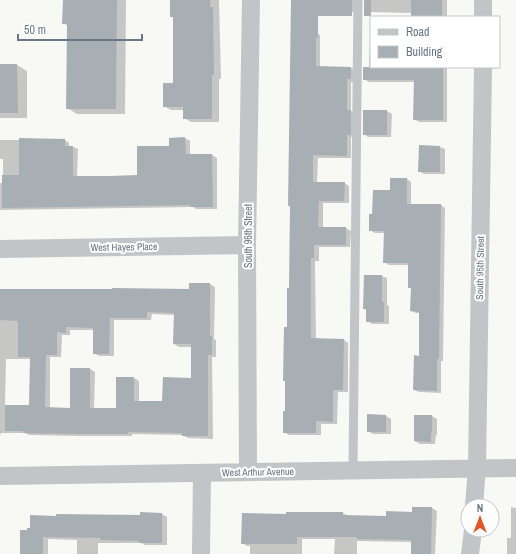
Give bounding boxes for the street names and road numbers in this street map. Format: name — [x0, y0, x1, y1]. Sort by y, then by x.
street label: South 96th Street — [242, 203, 255, 268]
street label: South 95th Street — [473, 235, 487, 300]
street label: West Hayes Place — [90, 240, 158, 254]
street label: West Arthur Avenue — [222, 465, 295, 479]

